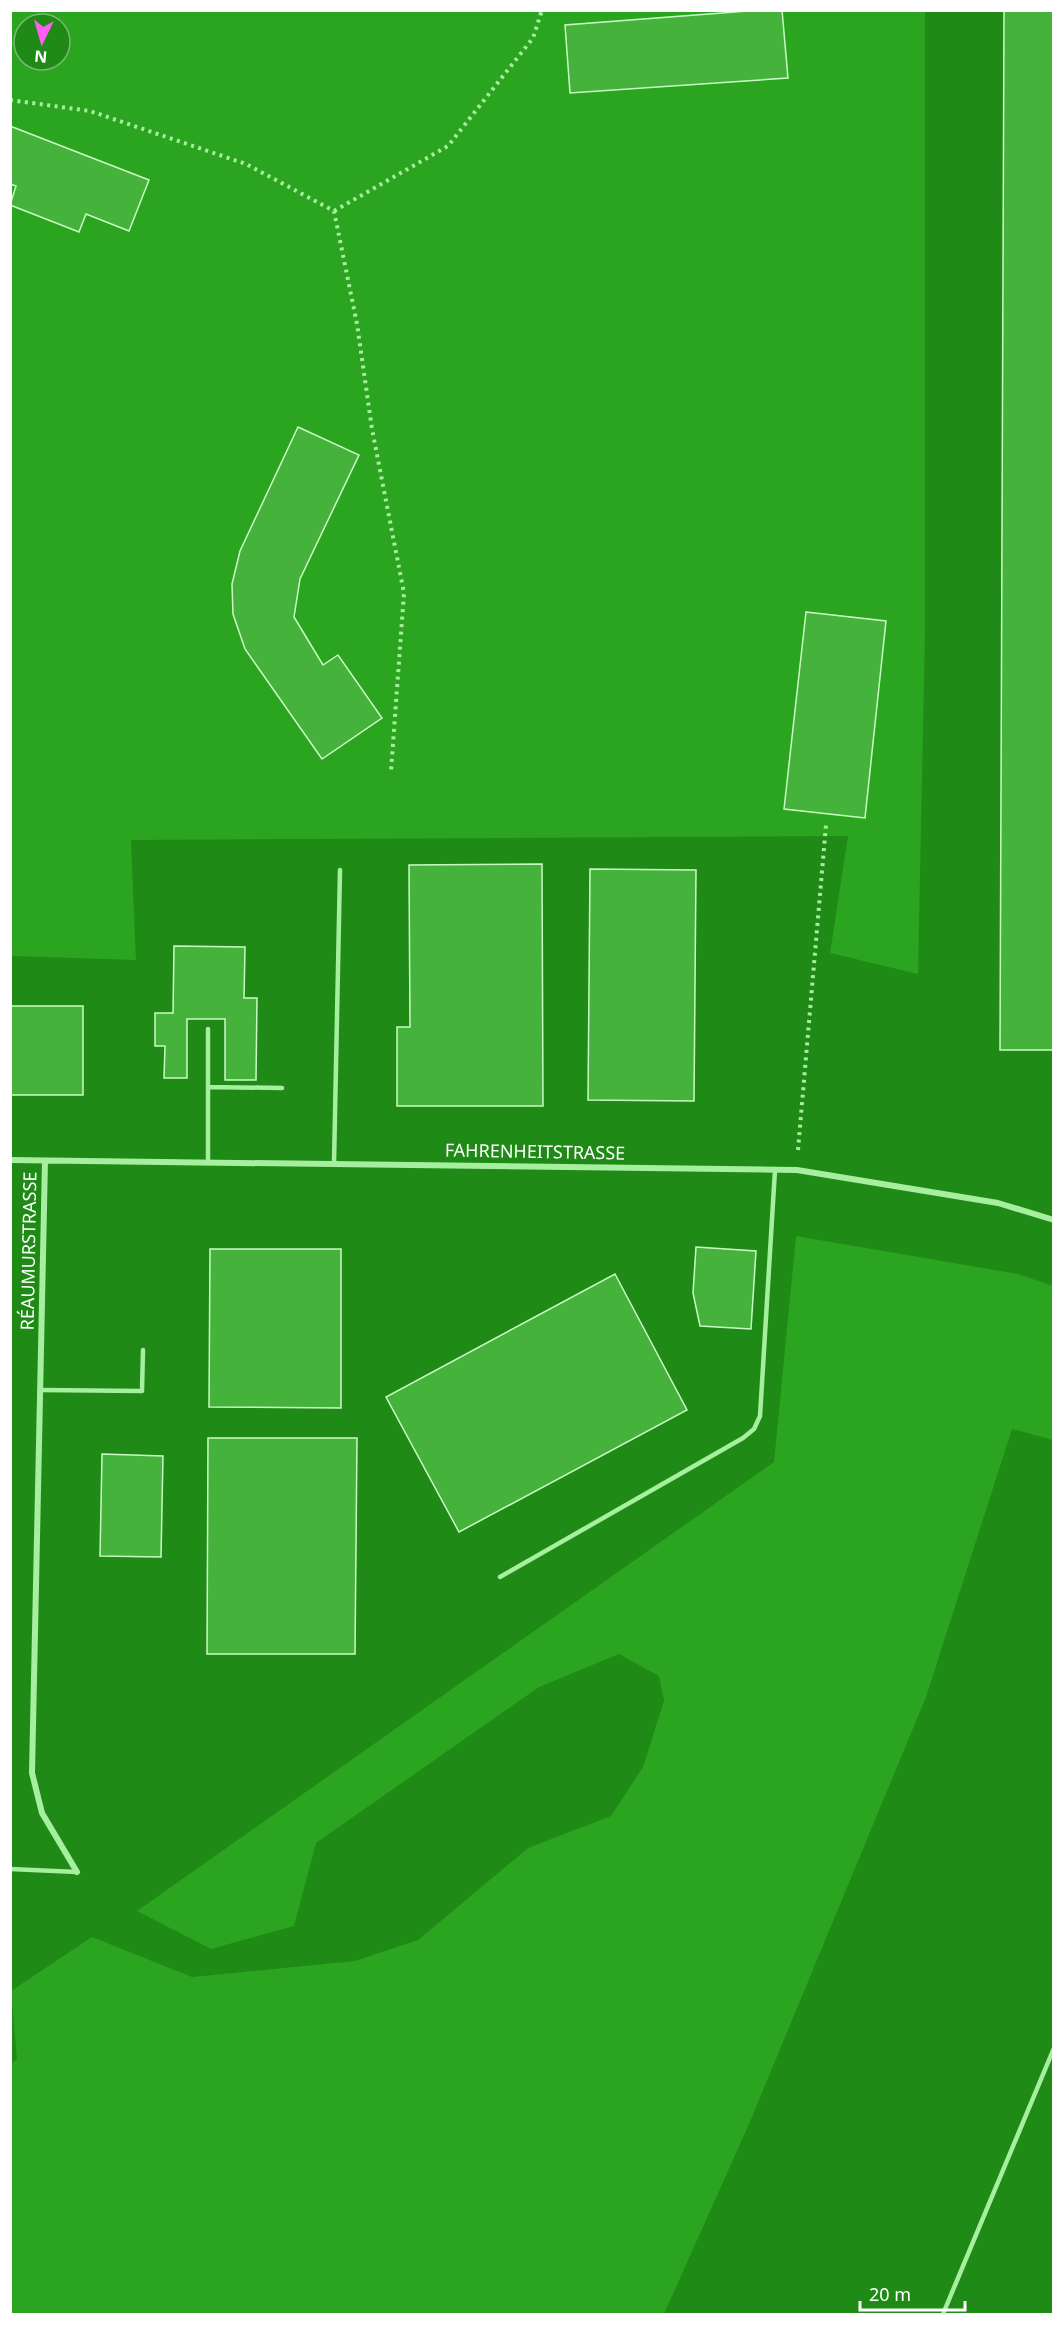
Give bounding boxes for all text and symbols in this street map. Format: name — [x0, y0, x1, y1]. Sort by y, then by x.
north arrow — [12, 12, 72, 72]
text: N — [33, 45, 48, 68]
street label: FAHRENHEITSTRASSE — [445, 1137, 625, 1165]
street label: RÉAUMURSTRASSE — [15, 1171, 41, 1331]
scale bar — [860, 2274, 965, 2312]
text: 20 m — [869, 2282, 911, 2306]

